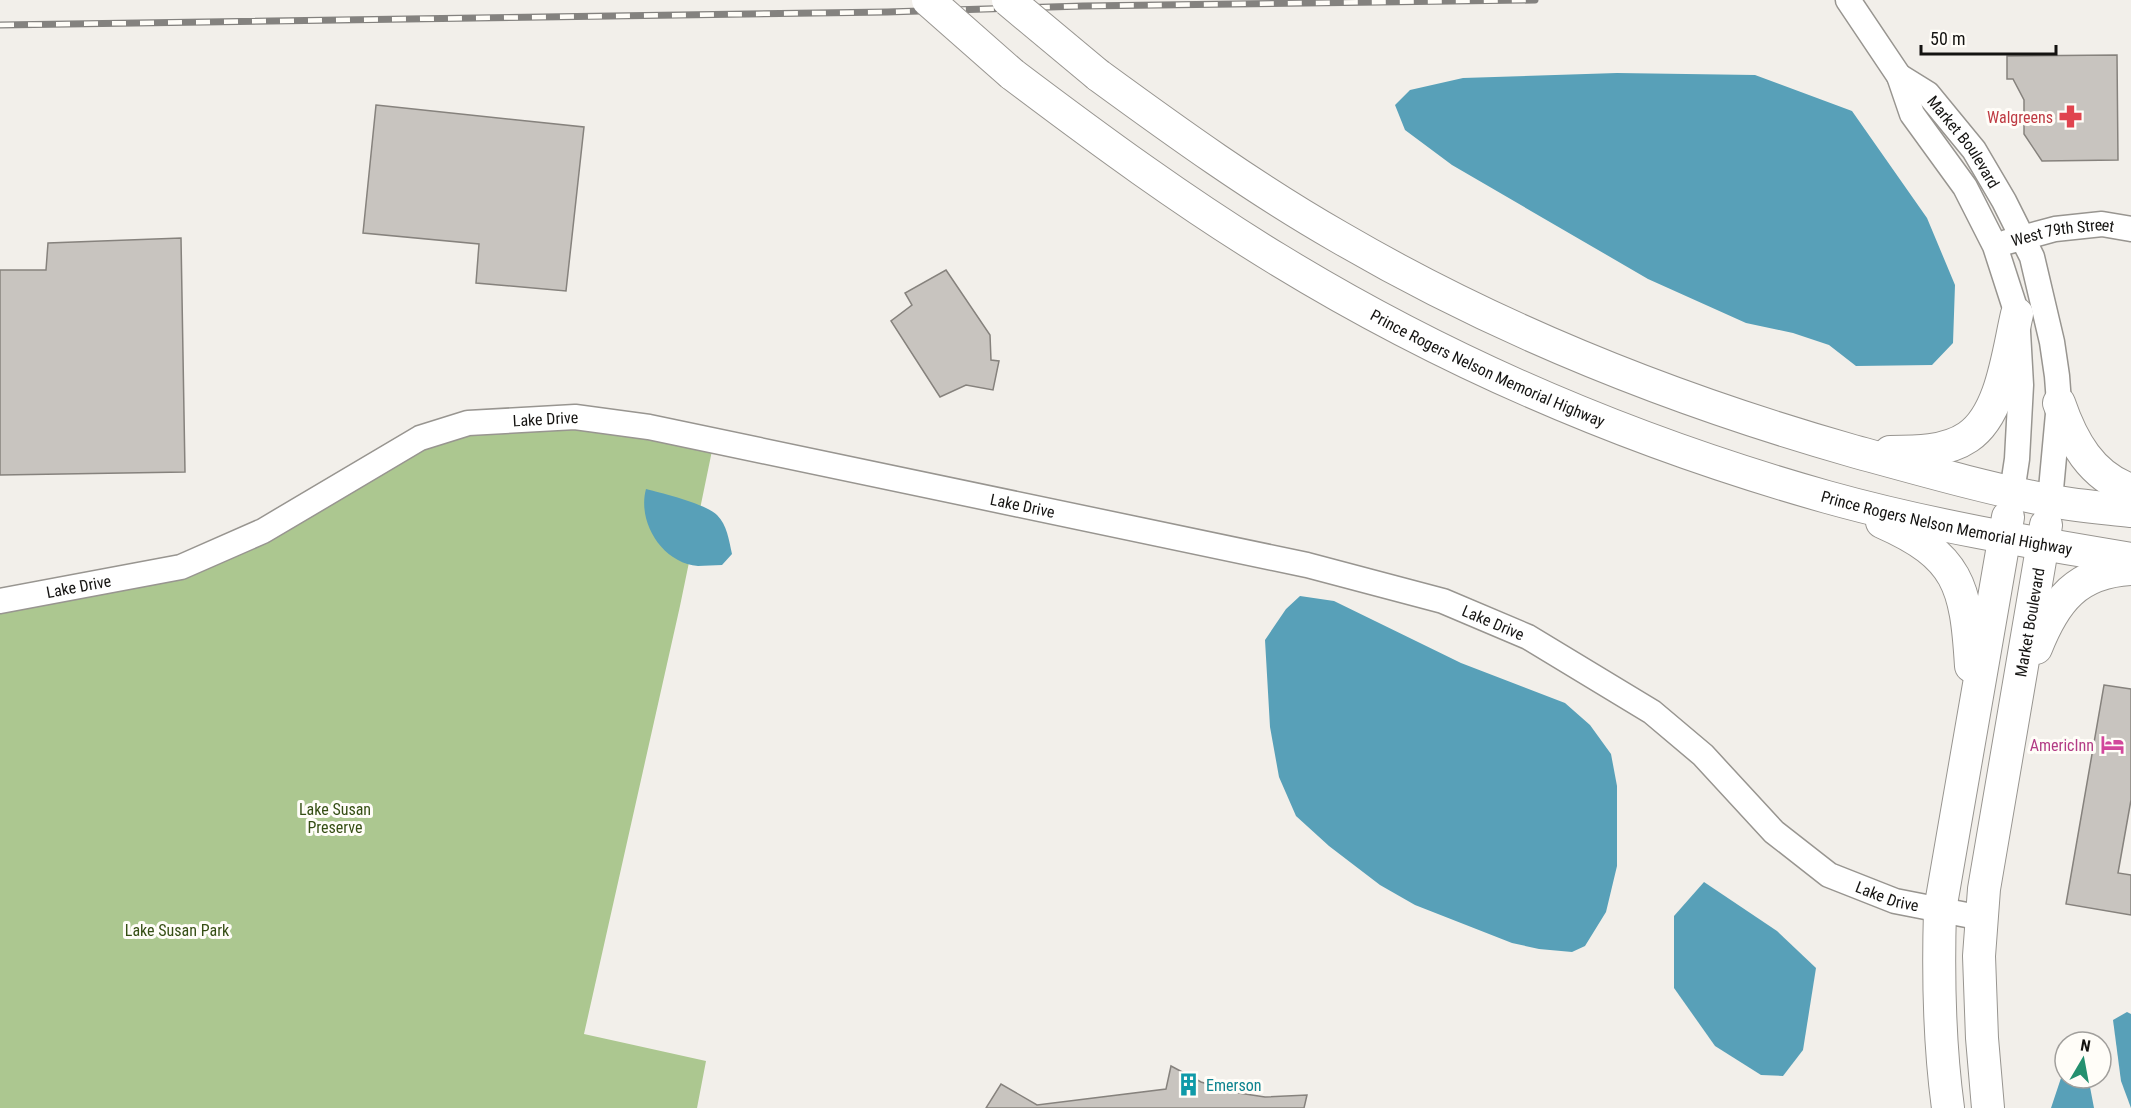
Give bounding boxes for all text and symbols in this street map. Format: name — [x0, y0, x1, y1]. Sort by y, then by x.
scale bar — [1921, 18, 2056, 56]
text: 50 m — [1930, 28, 1965, 49]
street label: Market Boulevard — [1924, 92, 2004, 191]
pharmacy icon: Walgreens — [2058, 104, 2084, 130]
place label: Walgreens — [1987, 108, 2053, 127]
street label: West 79th Street — [2009, 215, 2116, 250]
street label: Prince Rogers Nelson Memorial Highway — [1367, 305, 1608, 431]
street label: Lake Drive — [512, 407, 579, 430]
street label: Prince Rogers Nelson Memorial Highway — [1819, 486, 2074, 559]
street label: Lake Drive — [989, 489, 1057, 521]
street label: Market Boulevard — [2011, 566, 2048, 678]
street label: Lake Drive — [45, 571, 113, 602]
street label: Lake Drive — [1460, 601, 1527, 644]
hotel icon: AmericInn — [2099, 732, 2125, 758]
place label: AmericInn — [2030, 736, 2094, 755]
park label: Lake Susan Preserve — [299, 800, 371, 837]
street label: Lake Drive — [1853, 877, 1920, 915]
park label: Lake Susan Park — [125, 921, 230, 940]
north arrow — [2053, 1030, 2113, 1090]
text: N — [2079, 1036, 2092, 1056]
building icon: Emerson — [1175, 1072, 1201, 1098]
place label: Emerson — [1206, 1076, 1261, 1095]

